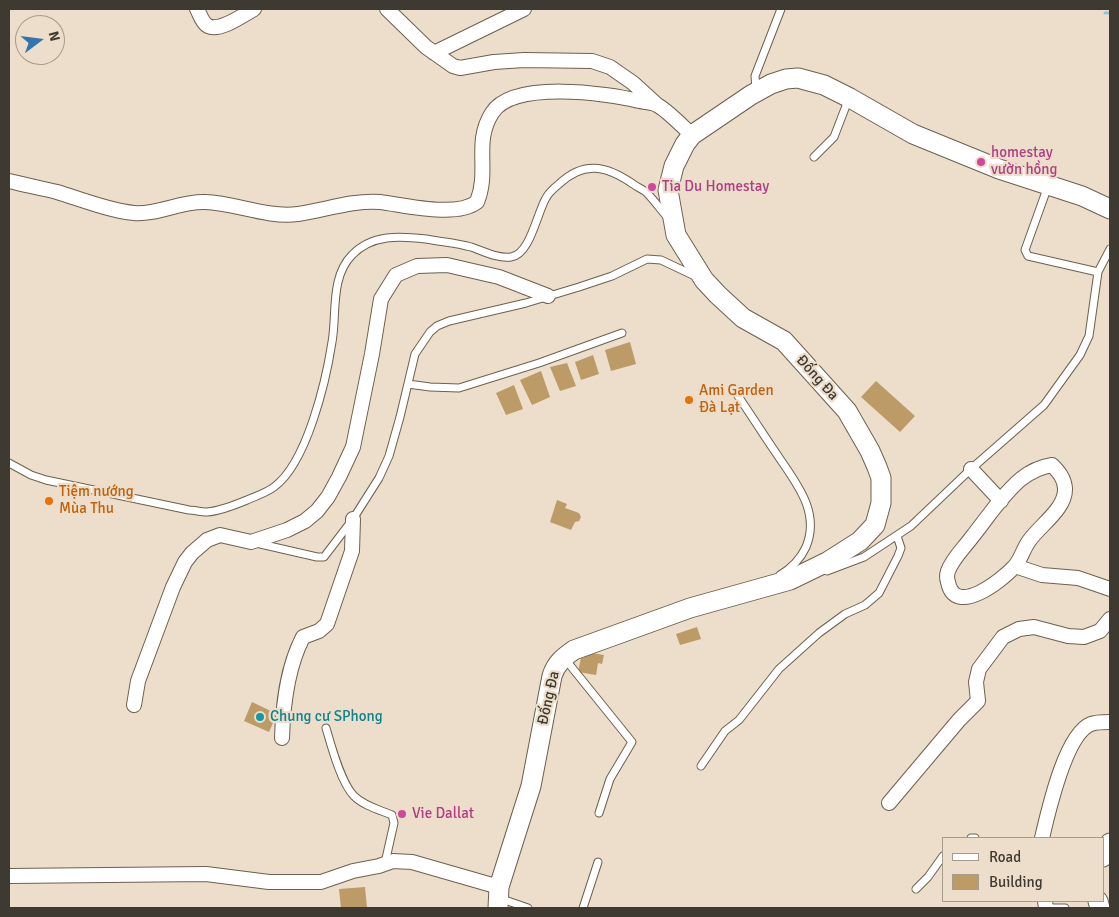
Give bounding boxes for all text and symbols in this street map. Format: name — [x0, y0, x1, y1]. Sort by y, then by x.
north arrow — [15, 15, 65, 65]
text: N — [45, 29, 63, 43]
place label: homestay vườn hồng — [991, 144, 1057, 179]
marker: homestay vườn hồng — [975, 156, 987, 168]
place label: Tia Du Homestay — [662, 178, 769, 196]
marker: Tia Du Homestay — [646, 181, 658, 193]
street label: Đống Đa — [792, 352, 842, 404]
place label: Ami Garden Đà Lạt — [699, 382, 774, 417]
marker: Ami Garden Đà Lạt — [683, 394, 695, 406]
place label: Tiệm nướng Mùa Thu — [59, 483, 134, 518]
marker: Tiệm nướng Mùa Thu — [43, 495, 55, 507]
street label: Đống Đa — [534, 669, 564, 727]
place label: Chung cư SPhong — [270, 708, 383, 726]
marker: Chung cư SPhong — [254, 711, 266, 723]
place label: Vie Dallat — [412, 805, 474, 823]
marker: Vie Dallat — [396, 808, 408, 820]
legend — [942, 837, 1104, 902]
text: Road — [989, 848, 1021, 866]
text: Building — [989, 873, 1043, 891]

